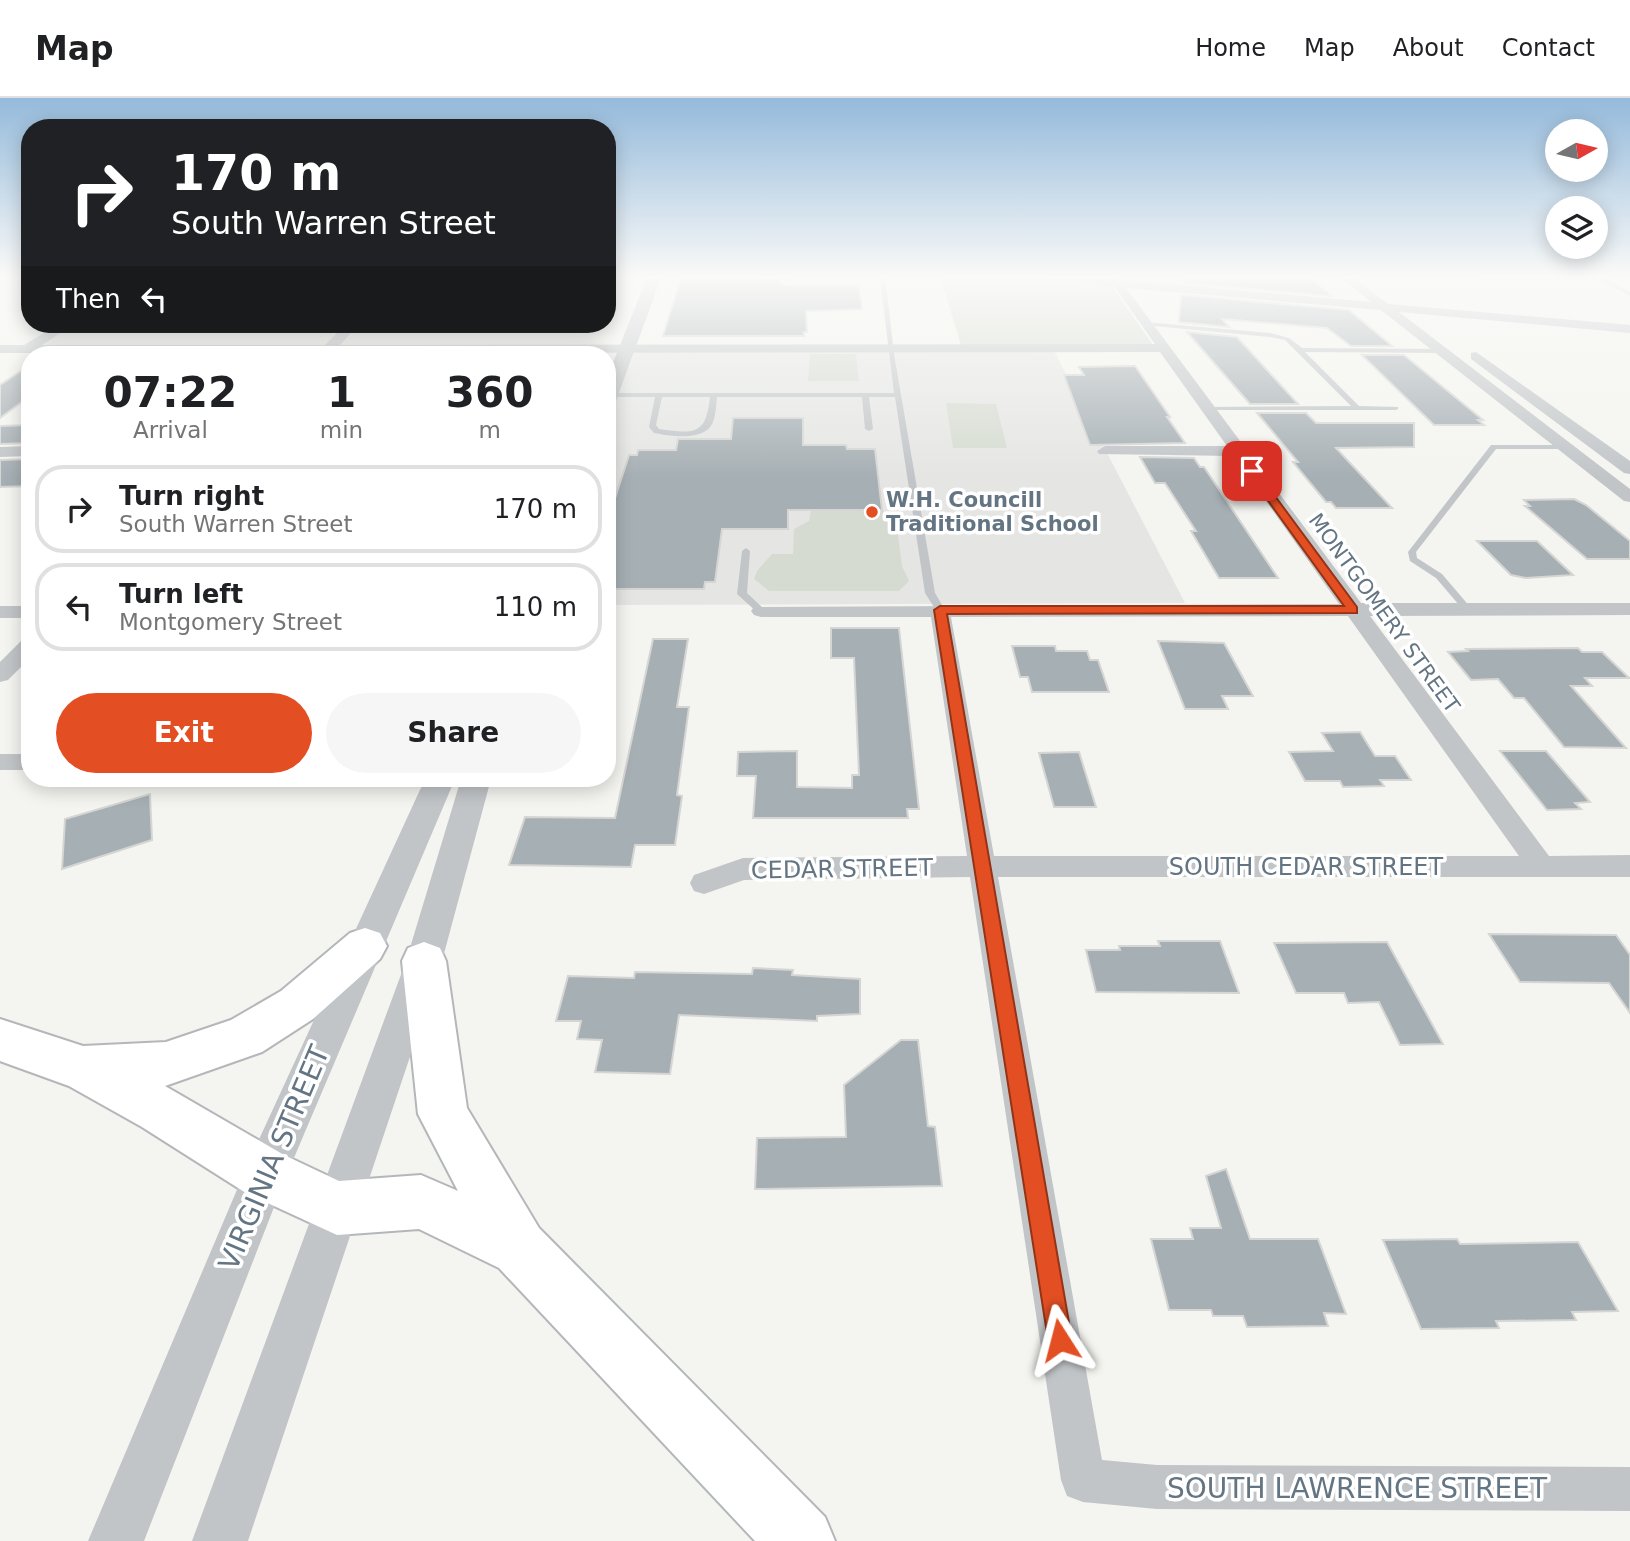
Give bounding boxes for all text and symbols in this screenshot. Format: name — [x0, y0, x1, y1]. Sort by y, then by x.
text: Map — [35, 29, 114, 68]
text: Home — [1195, 34, 1266, 62]
text: Map — [1304, 34, 1355, 62]
text: About — [1393, 34, 1464, 62]
text: Contact — [1502, 34, 1595, 62]
north arrow — [1545, 119, 1608, 182]
map controls — [1545, 119, 1608, 259]
text: 170 m — [171, 145, 341, 202]
icon: right — [56, 147, 147, 238]
button: layers — [1545, 196, 1608, 259]
text: South Warren Street — [171, 204, 496, 242]
icon: left — [135, 280, 173, 318]
text: Then — [56, 284, 121, 314]
text: 07:22 — [104, 368, 237, 417]
text: 1 — [327, 368, 356, 417]
text: 360 — [446, 368, 533, 417]
text: Arrival — [133, 417, 208, 443]
text: min — [320, 417, 363, 443]
text: m — [478, 417, 501, 443]
pin — [1222, 441, 1282, 501]
icon: arrive — [1233, 452, 1271, 490]
text: Turn right — [119, 481, 264, 511]
place label: W.H. Councill Traditional School — [886, 488, 1099, 536]
icon: right — [60, 490, 98, 528]
text: 170 m — [494, 494, 577, 524]
marker: W.H. Councill Traditional School — [864, 504, 880, 520]
street label: MONTGOMERY STREET — [1304, 509, 1464, 717]
text: South Warren Street — [119, 511, 352, 537]
text: Turn left — [119, 579, 243, 609]
icon: left — [60, 588, 98, 626]
text: 110 m — [494, 592, 577, 622]
text: Montgomery Street — [119, 609, 342, 635]
button: Exit — [56, 693, 312, 773]
button: Share — [326, 693, 581, 773]
street label: CEDAR STREET — [751, 853, 934, 885]
street label: SOUTH CEDAR STREET — [1169, 853, 1443, 881]
street label: VIRGINIA STREET — [212, 1040, 337, 1275]
position arrow — [1023, 1303, 1097, 1377]
street label: SOUTH LAWRENCE STREET — [1167, 1472, 1548, 1505]

